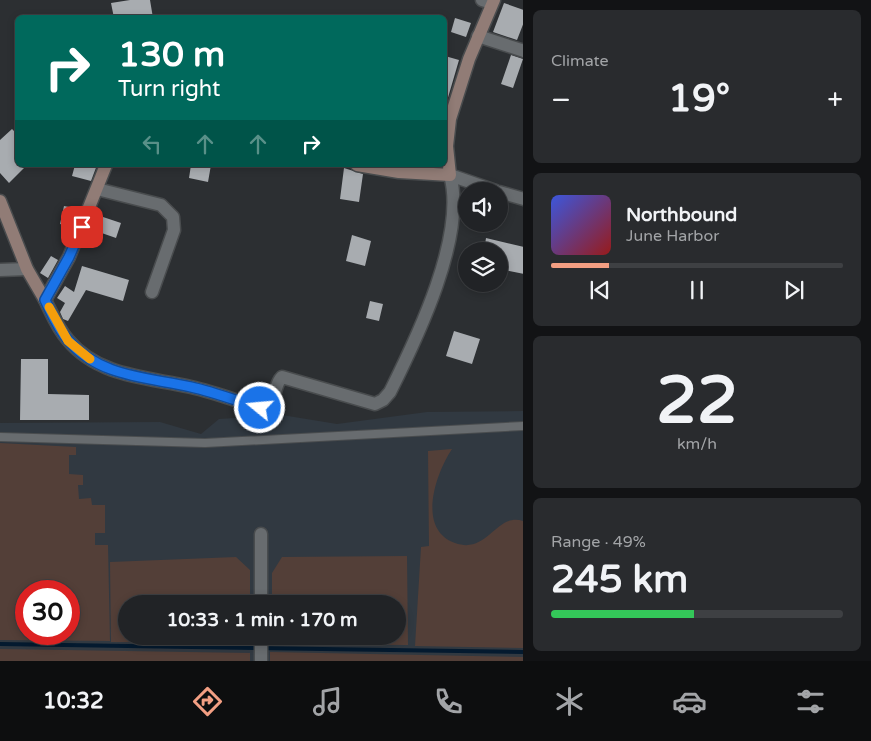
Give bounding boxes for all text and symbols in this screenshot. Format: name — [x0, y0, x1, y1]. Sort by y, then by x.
text: 130 m — [118, 34, 225, 76]
icon: right — [35, 35, 100, 100]
text: Climate — [551, 51, 609, 71]
text: Turn right — [118, 76, 220, 102]
text: 19° — [668, 76, 730, 122]
text: − — [551, 83, 571, 117]
text: + — [827, 83, 843, 117]
icon: left — [138, 130, 166, 158]
icon: ahead — [191, 130, 219, 158]
icon: ahead — [244, 130, 272, 158]
icon: right — [297, 130, 325, 158]
map controls — [458, 182, 508, 292]
button: sound — [458, 182, 508, 232]
text: Northbound — [626, 204, 737, 226]
pin — [61, 206, 103, 248]
icon: arrive — [68, 213, 96, 241]
text: June Harbor — [626, 226, 719, 246]
button: layers — [458, 242, 508, 292]
icon: previous — [586, 276, 614, 304]
icon: pause — [683, 276, 711, 304]
icon: next — [780, 276, 808, 304]
text: 22 — [656, 362, 738, 441]
position arrow — [233, 381, 285, 433]
text: km/h — [677, 434, 717, 454]
text: Range · 49% — [551, 532, 646, 552]
text: 245 km — [551, 557, 688, 603]
speed limit sign: 30 — [15, 580, 80, 645]
text: 10:33 · 1 min · 170 m — [166, 609, 358, 631]
icon: directions — [190, 684, 225, 719]
icon: music — [310, 684, 345, 719]
icon: phone — [431, 684, 466, 719]
icon: climate — [552, 684, 587, 719]
icon: car — [672, 684, 707, 719]
icon: filters — [793, 684, 828, 719]
text: 10:32 — [43, 688, 104, 714]

